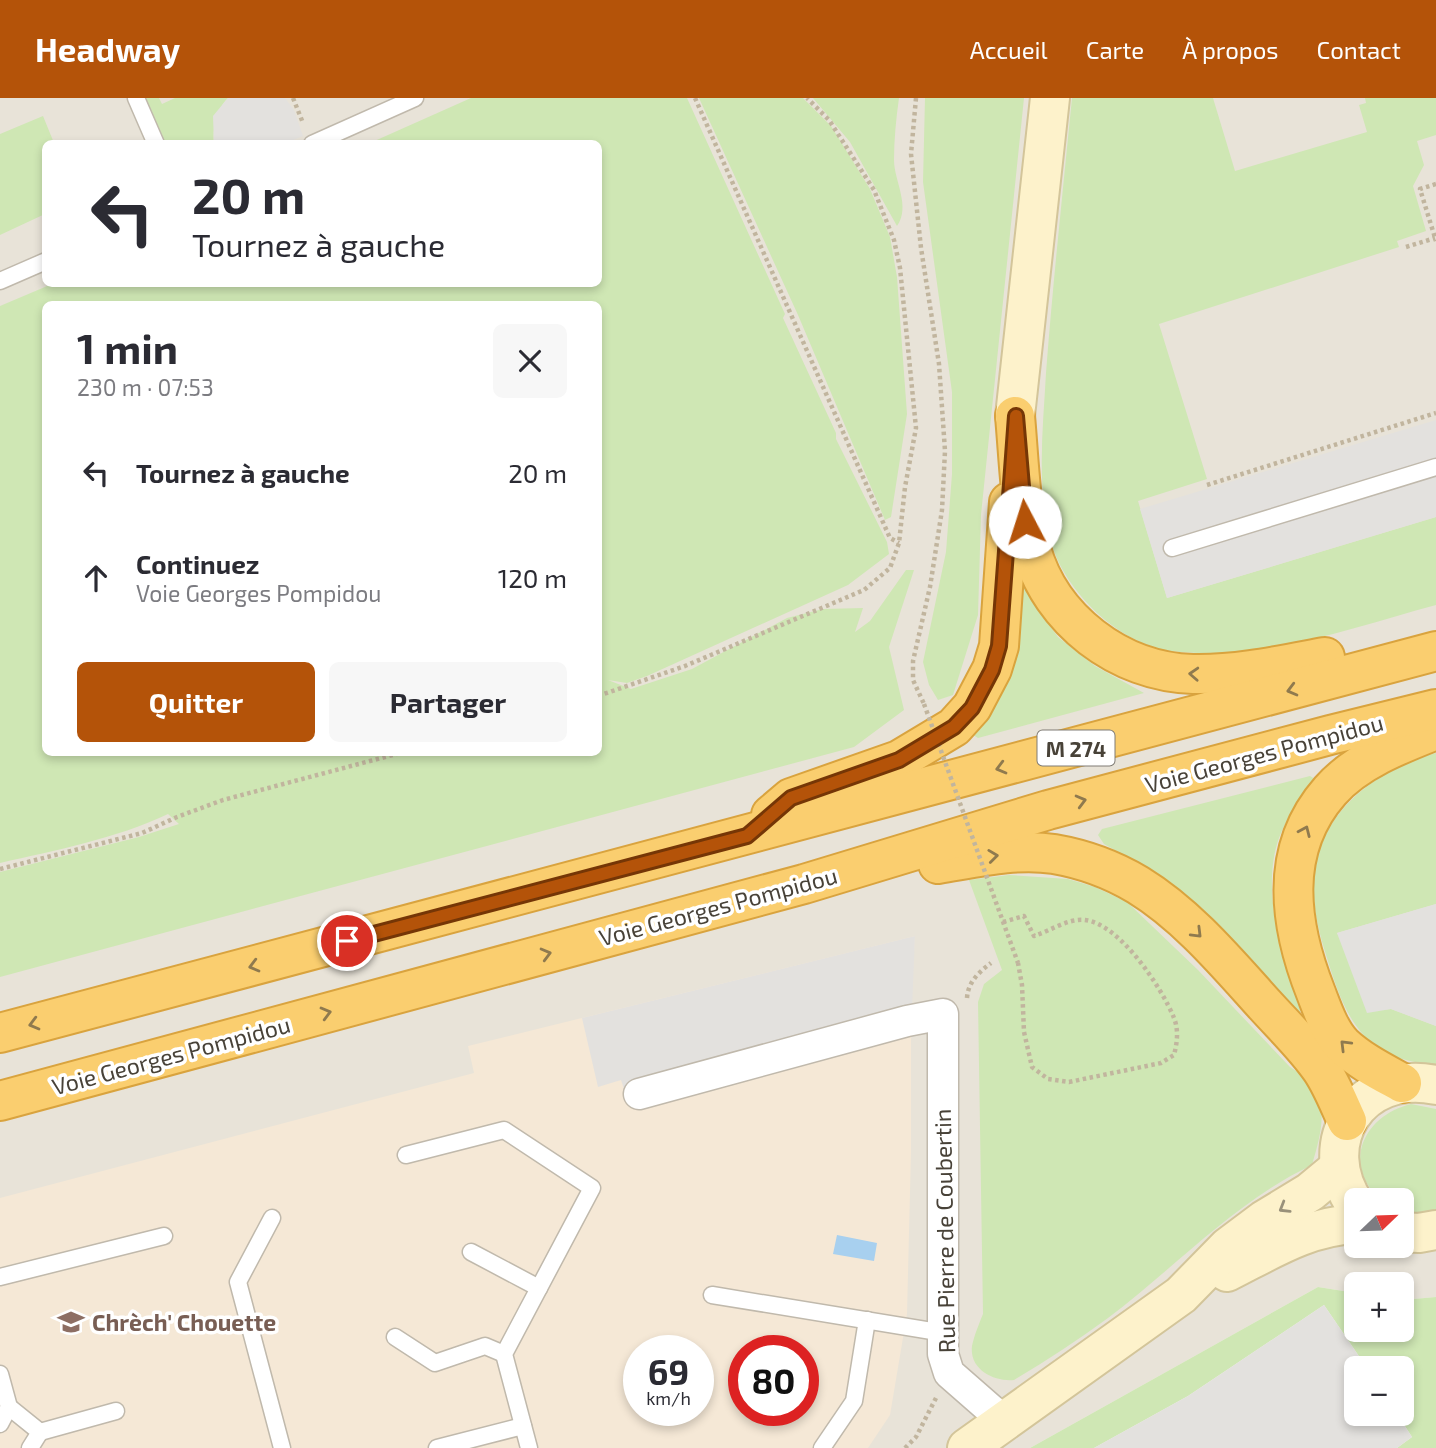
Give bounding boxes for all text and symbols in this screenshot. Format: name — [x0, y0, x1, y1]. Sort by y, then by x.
text: Headway — [35, 29, 180, 69]
text: Accueil — [970, 35, 1048, 64]
text: Carte — [1086, 35, 1144, 64]
text: À propos — [1182, 35, 1279, 64]
text: Contact — [1317, 35, 1401, 64]
text: 20 m — [192, 165, 305, 224]
icon: left — [77, 168, 168, 259]
text: Tournez à gauche — [192, 225, 445, 263]
text: 1 min — [77, 322, 178, 372]
button: close — [493, 324, 567, 398]
text: 230 m · 07:53 — [77, 373, 214, 401]
icon: left — [77, 454, 115, 492]
text: Tournez à gauche — [136, 457, 350, 488]
text: 20 m — [508, 457, 567, 488]
position arrow — [988, 485, 1062, 559]
text: Continuez — [136, 548, 259, 579]
icon: ahead — [77, 559, 115, 597]
text: 120 m — [498, 562, 567, 593]
text: Voie Georges Pompidou — [136, 579, 381, 607]
button: Quitter — [77, 662, 315, 742]
button: Partager — [329, 662, 567, 742]
one-way arrow — [1188, 666, 1199, 681]
one-way arrow — [1286, 681, 1298, 696]
street label: Voie Georges Pompidou — [1142, 708, 1386, 798]
road number: M 274 — [1038, 730, 1114, 766]
one-way arrow — [995, 759, 1007, 774]
one-way arrow — [1074, 795, 1086, 809]
one-way arrow — [1297, 826, 1311, 838]
one-way arrow — [987, 848, 998, 863]
street label: Voie Georges Pompidou — [596, 861, 840, 951]
pin — [317, 911, 377, 971]
icon: arrive — [328, 922, 366, 960]
one-way arrow — [1188, 925, 1201, 938]
one-way arrow — [540, 948, 552, 962]
one-way arrow — [248, 958, 260, 972]
one-way arrow — [320, 1007, 332, 1021]
street label: Voie Georges Pompidou — [49, 1010, 293, 1100]
one-way arrow — [28, 1016, 40, 1030]
one-way arrow — [1341, 1041, 1354, 1054]
street label: Rue Pierre de Coubertin — [928, 1109, 960, 1353]
north arrow — [1344, 1188, 1414, 1258]
map controls — [1344, 1188, 1414, 1426]
one-way arrow — [1279, 1200, 1292, 1213]
button: + — [1344, 1272, 1414, 1342]
school or university icon: Chrèch' Chouette — [56, 1307, 86, 1337]
place label: Chrèch' Chouette — [92, 1308, 276, 1336]
speed limit sign: 80 — [728, 1335, 819, 1426]
text: 69 — [648, 1350, 689, 1392]
button: − — [1344, 1356, 1414, 1426]
text: km/h — [646, 1387, 691, 1409]

